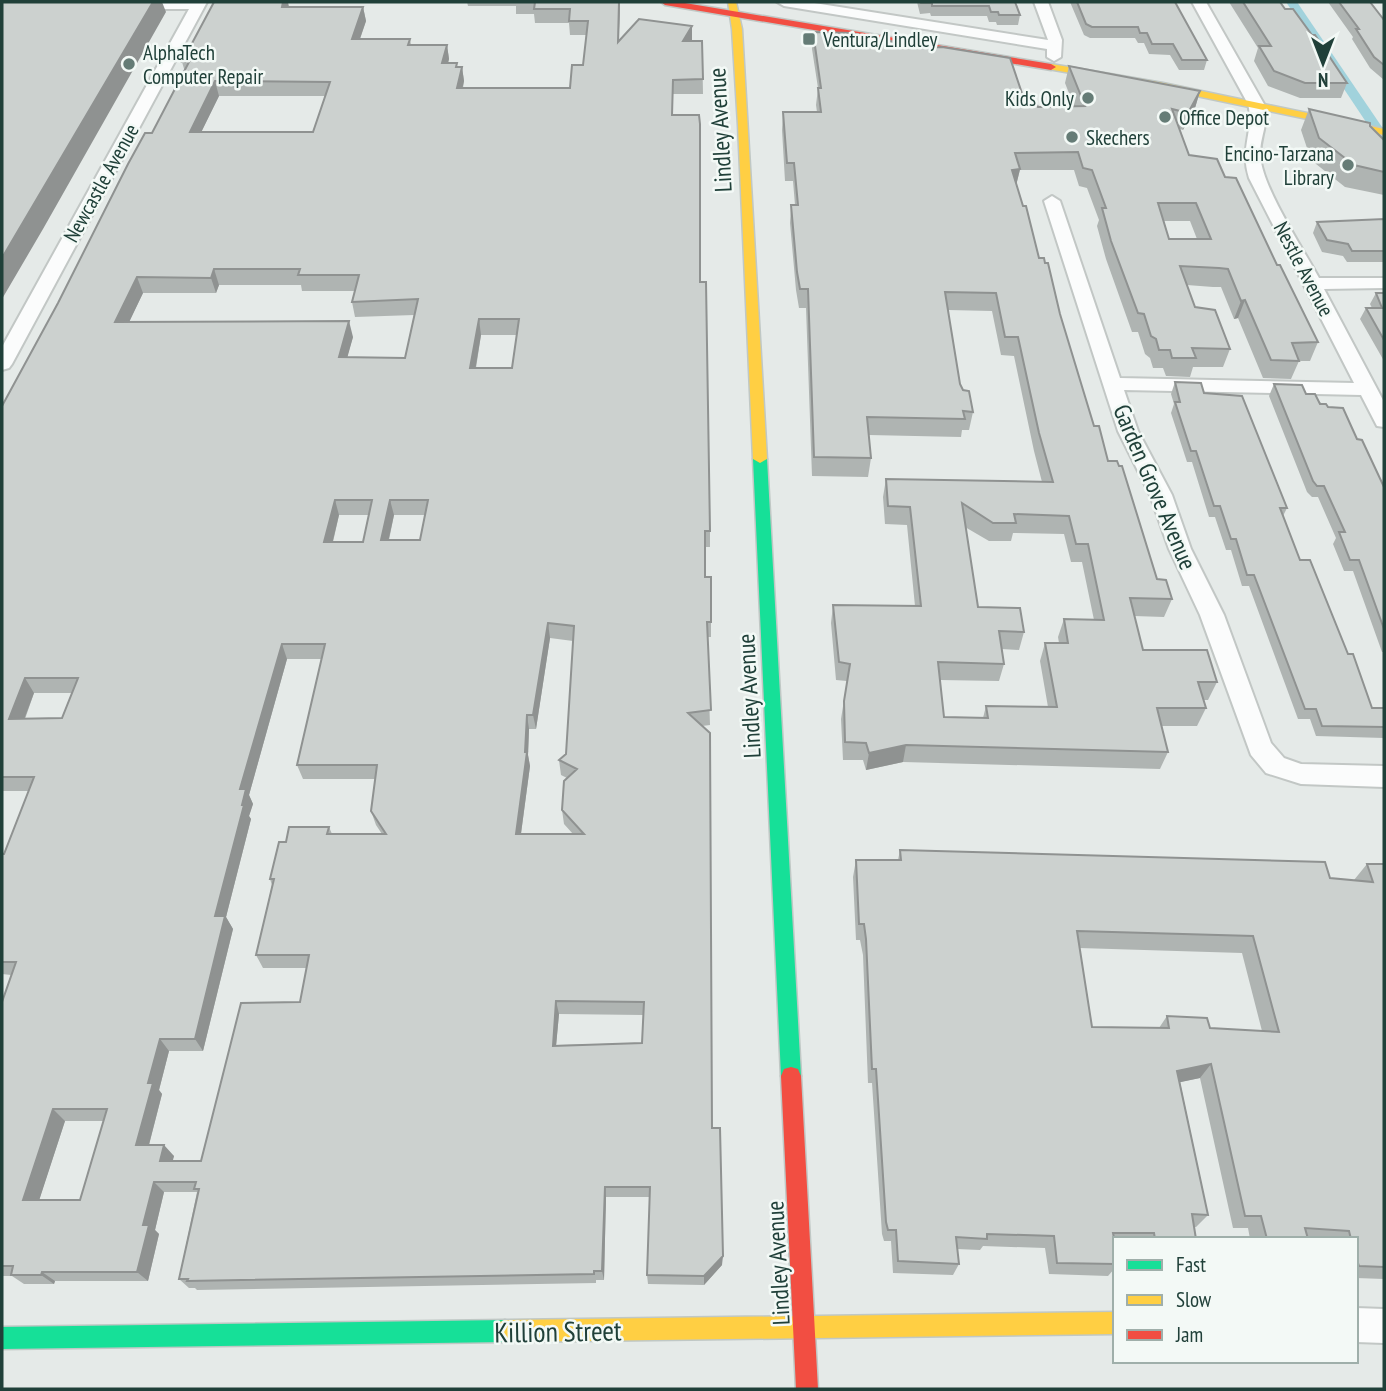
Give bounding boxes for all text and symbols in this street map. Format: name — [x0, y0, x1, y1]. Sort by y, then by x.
place label: Ventura/Lindley — [822, 26, 938, 53]
north arrow — [1288, 28, 1358, 98]
marker: Ventura/Lindley — [801, 31, 817, 47]
place label: AlphaTech Computer Repair — [143, 39, 264, 90]
marker: AlphaTech Computer Repair — [121, 56, 137, 72]
street label: Lindley Avenue — [701, 67, 739, 193]
text: N — [1318, 68, 1328, 92]
place label: Kids Only — [1005, 85, 1074, 112]
marker: Kids Only — [1080, 90, 1096, 106]
place label: Office Depot — [1179, 104, 1269, 131]
marker: Office Depot — [1157, 109, 1173, 125]
street label: Newcastle Avenue — [57, 119, 145, 247]
place label: Skechers — [1086, 124, 1150, 151]
marker: Skechers — [1064, 129, 1080, 145]
place label: Encino-Tarzana Library — [1224, 140, 1334, 191]
marker: Encino-Tarzana Library — [1340, 157, 1356, 173]
street label: Nestle Avenue — [1268, 217, 1340, 321]
street label: Garden Grove Avenue — [1106, 400, 1204, 574]
street label: Lindley Avenue — [730, 633, 768, 759]
street label: Lindley Avenue — [759, 1200, 797, 1326]
legend — [1113, 1237, 1358, 1363]
text: Fast — [1176, 1251, 1206, 1278]
text: Slow — [1176, 1286, 1212, 1313]
street label: Killion Street — [494, 1311, 622, 1351]
text: Jam — [1175, 1321, 1203, 1348]

